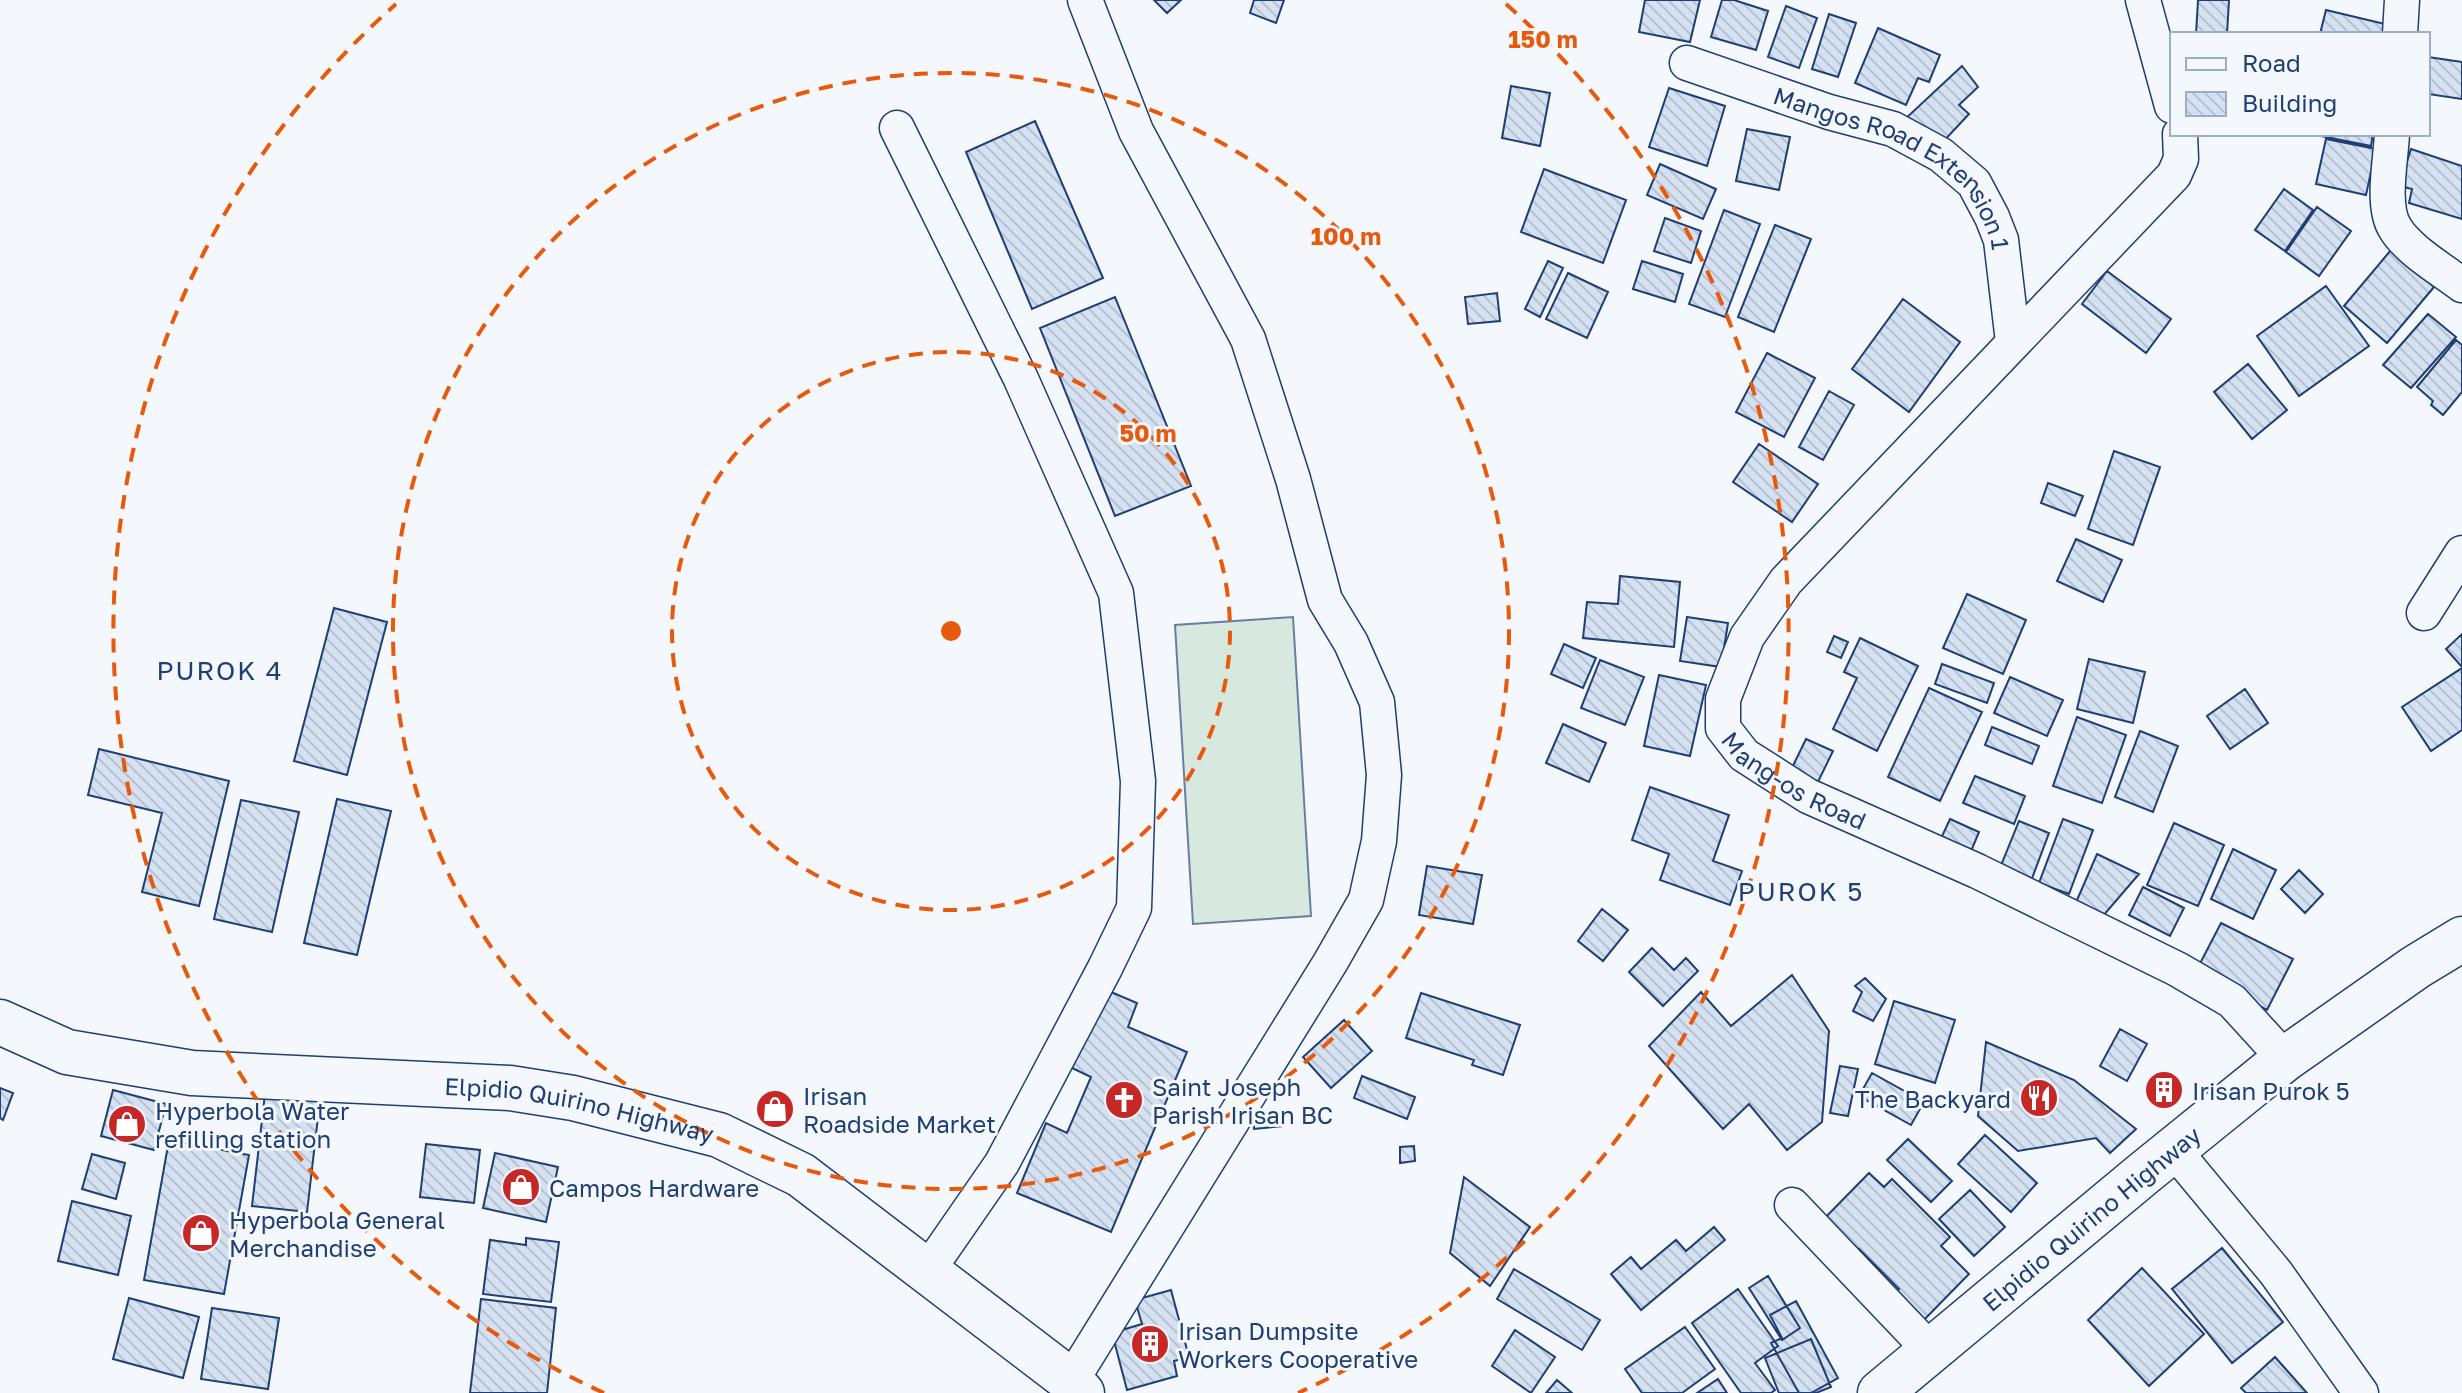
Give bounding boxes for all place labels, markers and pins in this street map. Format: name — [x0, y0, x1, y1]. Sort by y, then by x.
centre of rings — [937, 617, 965, 645]
building icon: Irisan Purok 5 — [2143, 1069, 2185, 1111]
place label: Saint Joseph Parish Irisan BC — [1152, 1072, 1333, 1129]
place label: Irisan Purok 5 — [2192, 1076, 2350, 1105]
restaurant icon: The Backyard — [2018, 1077, 2060, 1119]
church icon: Saint Joseph Parish Irisan BC — [1103, 1079, 1145, 1121]
place label: Irisan Roadside Market — [803, 1081, 996, 1138]
place label: The Backyard — [1855, 1084, 2011, 1113]
shop icon: Irisan Roadside Market — [754, 1088, 796, 1130]
place label: Hyperbola Water refilling station — [155, 1096, 349, 1153]
shop icon: Hyperbola Water refilling station — [106, 1103, 148, 1145]
shop icon: Campos Hardware — [500, 1166, 542, 1208]
place label: Campos Hardware — [549, 1173, 759, 1202]
place label: Hyperbola General Merchandise — [229, 1205, 445, 1262]
shop icon: Hyperbola General Merchandise — [180, 1212, 222, 1254]
place label: Irisan Dumpsite Workers Cooperative — [1178, 1316, 1418, 1373]
building icon: Irisan Dumpsite Workers Cooperative — [1129, 1323, 1171, 1365]

